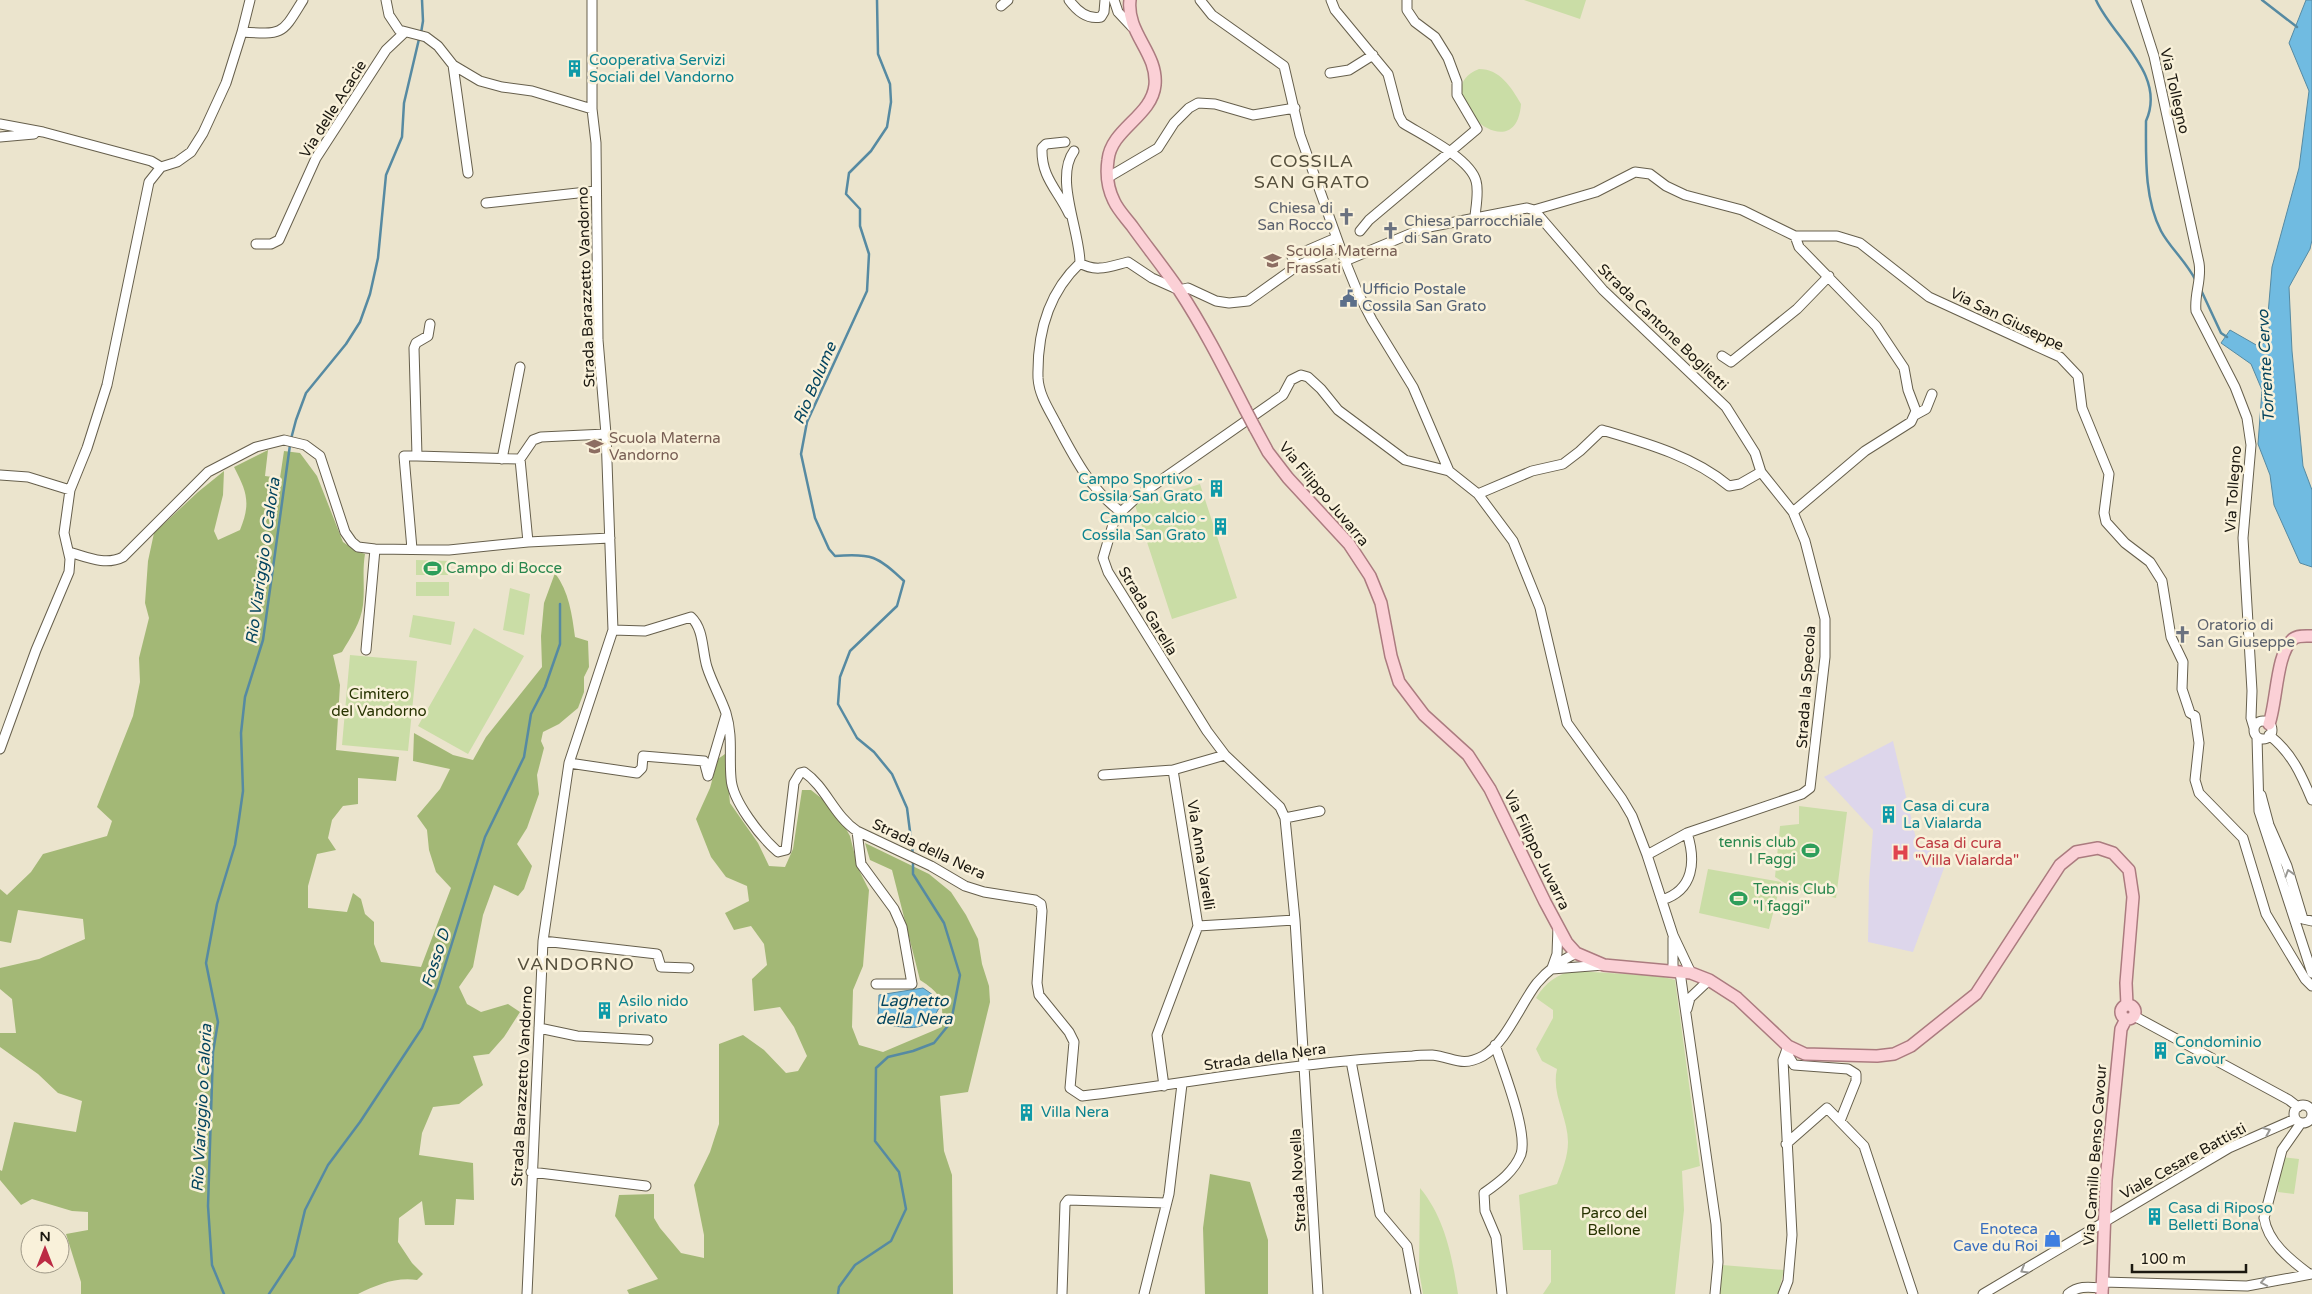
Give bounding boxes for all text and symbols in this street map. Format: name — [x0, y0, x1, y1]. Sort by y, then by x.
street label: Via Tollegno — [2156, 46, 2194, 136]
place label: Cooperativa Servizi Sociali del Vandorno — [589, 51, 734, 86]
street label: Via delle Acacie — [296, 57, 370, 161]
building icon: Cooperativa Servizi Sociali del Vandorno — [565, 59, 585, 79]
district label: COSSILA SAN GRATO — [1254, 150, 1370, 193]
street label: Strada Barazzetto Vandorno — [573, 186, 599, 388]
place label: Chiesa di San Rocco — [1258, 199, 1333, 234]
church icon: Chiesa di San Rocco — [1337, 207, 1357, 227]
place label: Chiesa parrocchiale di San Grato — [1404, 212, 1543, 247]
church icon: Chiesa parrocchiale di San Grato — [1380, 220, 1400, 240]
place label: Scuola Materna Frassati — [1286, 242, 1398, 277]
school or university icon: Scuola Materna Frassati — [1262, 250, 1282, 270]
street label: Strada Cantone Boglietti — [1594, 260, 1732, 394]
place label: Ufficio Postale Cossila San Grato — [1362, 280, 1486, 315]
street label: Via San Giuseppe — [1947, 284, 2067, 354]
public building icon: Ufficio Postale Cossila San Grato — [1338, 288, 1358, 308]
water label: Torrente Cervo — [2253, 308, 2279, 423]
water label: Rio Bolume — [789, 338, 842, 428]
place label: Scuola Materna Vandorno — [609, 429, 721, 464]
school or university icon: Scuola Materna Vandorno — [585, 437, 605, 457]
street label: Via Filippo Juvarra — [1275, 438, 1373, 550]
street label: Via Tollegno — [2221, 445, 2245, 533]
place label: Campo Sportivo - Cossila San Grato — [1078, 470, 1203, 505]
water label: Rio Viariggio o Caloria — [241, 475, 285, 646]
building icon: Campo Sportivo - Cossila San Grato — [1207, 478, 1227, 498]
place label: Campo calcio - Cossila San Grato — [1082, 509, 1206, 544]
building icon: Campo calcio - Cossila San Grato — [1210, 517, 1230, 537]
sports icon: Campo di Bocce — [422, 558, 442, 578]
place label: Campo di Bocce — [446, 559, 562, 577]
street label: Strada Garella — [1114, 563, 1182, 659]
place label: Oratorio di San Giuseppe — [2197, 616, 2295, 651]
church icon: Oratorio di San Giuseppe — [2173, 624, 2193, 644]
street label: Strada la Specola — [1793, 625, 1819, 749]
park label: Cimitero del Vandorno — [331, 685, 427, 720]
street label: Via Filippo Juvarra — [1500, 787, 1574, 913]
place label: Casa di cura La Vialarda — [1903, 797, 1990, 832]
street label: Via Anna Varelli — [1183, 799, 1219, 911]
building icon: Casa di cura La Vialarda — [1879, 805, 1899, 825]
street label: Strada della Nera — [870, 815, 988, 883]
place label: tennis club I Faggi — [1718, 833, 1796, 868]
place label: Casa di cura "Villa Vialarda" — [1915, 834, 2019, 869]
sports icon: tennis club I Faggi — [1800, 841, 1820, 861]
hospital icon: Casa di cura "Villa Vialarda" — [1891, 842, 1911, 862]
one-way arrow — [2284, 869, 2294, 877]
place label: Tennis Club "I faggi" — [1753, 880, 1836, 915]
sports icon: Tennis Club "I faggi" — [1729, 888, 1749, 908]
water label: Fosso D — [417, 926, 455, 990]
district label: VANDORNO — [517, 953, 635, 975]
street label: Strada Barazzetto Vandorno — [508, 985, 536, 1187]
water label: Laghetto della Nera — [875, 991, 954, 1029]
place label: Asilo nido privato — [618, 992, 688, 1027]
building icon: Asilo nido privato — [594, 1000, 614, 1020]
water label: Rio Viariggio o Caloria — [188, 1023, 216, 1193]
place label: Condominio Cavour — [2175, 1033, 2262, 1068]
street label: Strada della Nera — [1203, 1040, 1327, 1074]
building icon: Condominio Cavour — [2151, 1041, 2171, 1061]
street label: Via Camillo Benso Cavour — [2080, 1063, 2110, 1246]
building icon: Villa Nera — [1017, 1102, 1037, 1122]
place label: Villa Nera — [1041, 1103, 1109, 1121]
street label: Viale Cesare Battisti — [2117, 1119, 2249, 1203]
one-way arrow — [2262, 1127, 2271, 1138]
street label: Strada Novella — [1286, 1128, 1310, 1232]
place label: Casa di Riposo Belletti Bona — [2168, 1199, 2273, 1234]
park label: Parco del Bellone — [1581, 1204, 1647, 1239]
building icon: Casa di Riposo Belletti Bona — [2144, 1207, 2164, 1227]
place label: Enoteca Cave du Roi — [1953, 1220, 2038, 1255]
north arrow — [20, 1224, 70, 1274]
text: N — [39, 1228, 51, 1245]
shop icon: Enoteca Cave du Roi — [2042, 1228, 2062, 1248]
scale bar — [2132, 1242, 2246, 1274]
text: 100 m — [2140, 1250, 2186, 1268]
one-way arrow — [2021, 1263, 2030, 1273]
one-way arrow — [2260, 1277, 2268, 1287]

